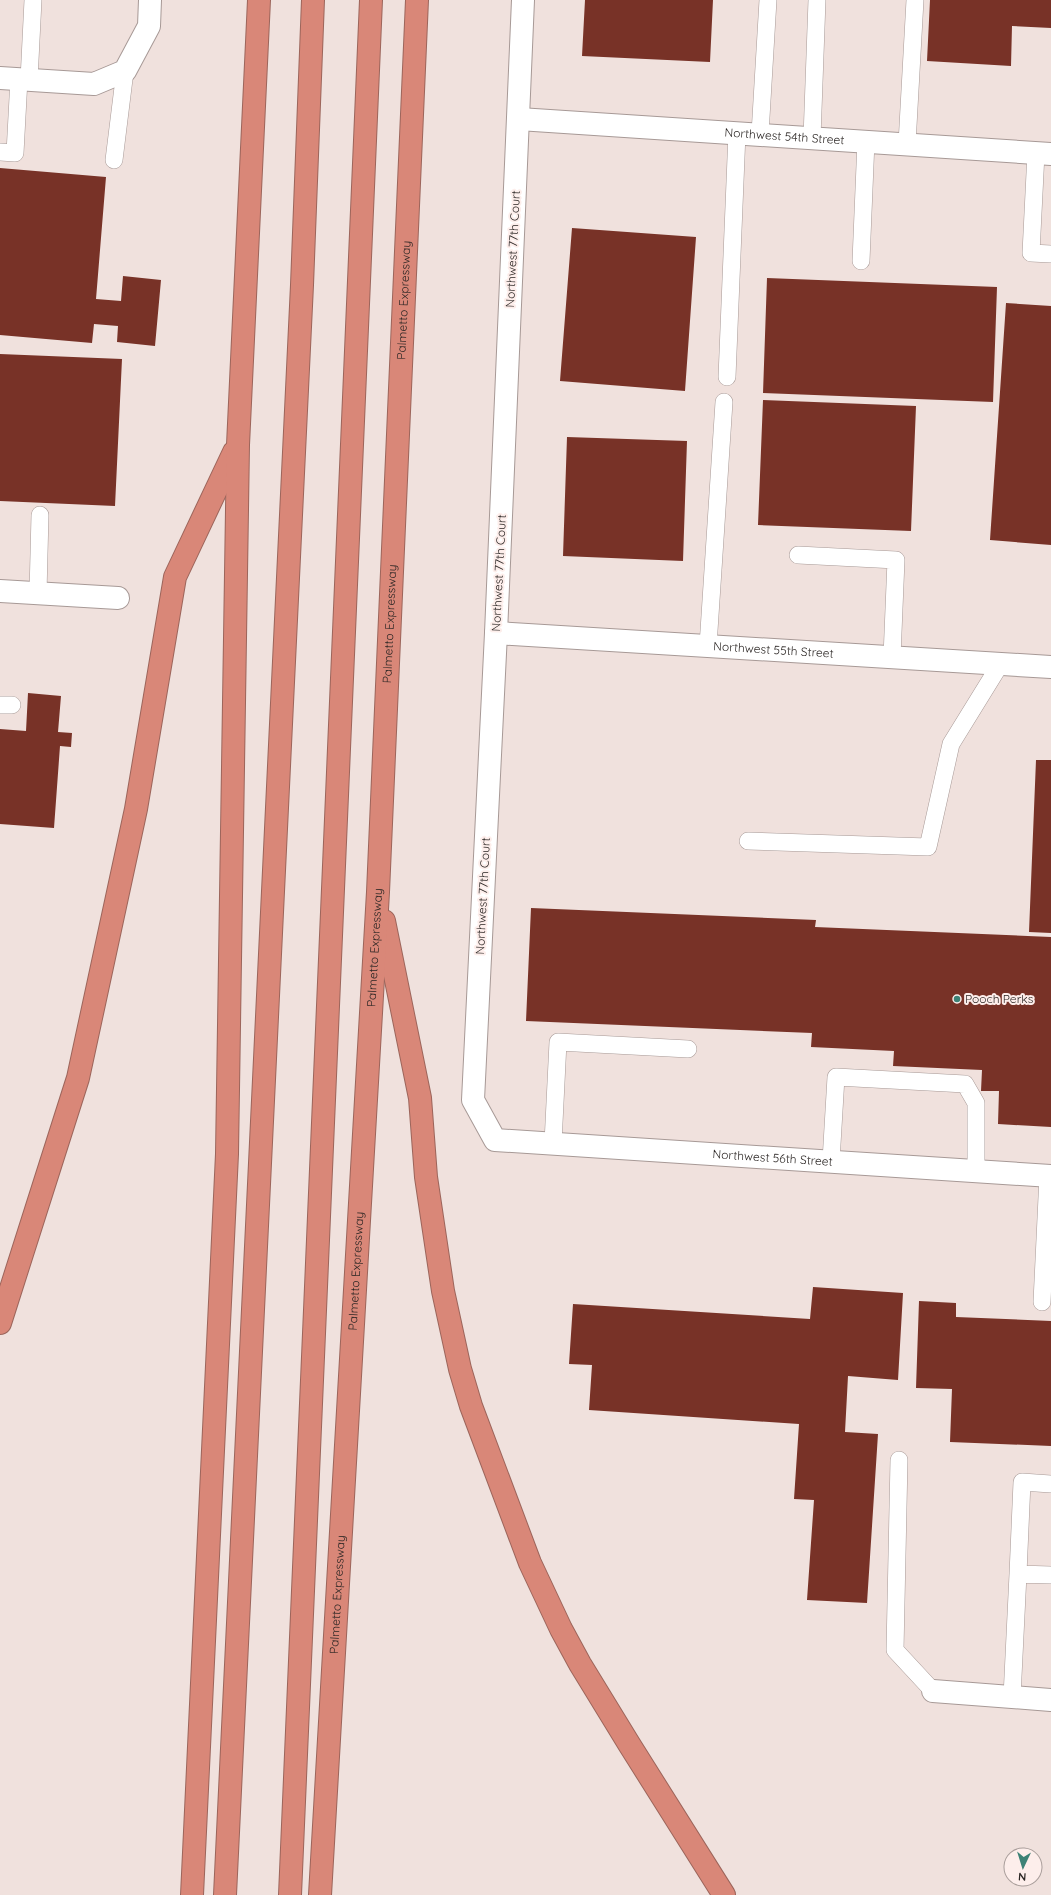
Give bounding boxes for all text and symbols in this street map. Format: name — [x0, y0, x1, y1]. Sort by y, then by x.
street label: Northwest 54th Street — [724, 125, 845, 147]
street label: Northwest 77th Court — [502, 190, 523, 308]
street label: Palmetto Expressway — [393, 240, 413, 360]
street label: Northwest 77th Court — [488, 514, 509, 632]
street label: Palmetto Expressway — [379, 564, 399, 684]
street label: Northwest 55th Street — [713, 638, 834, 661]
street label: Northwest 77th Court — [472, 837, 493, 955]
street label: Palmetto Expressway — [363, 888, 385, 1007]
place label: Pooch Perks — [965, 991, 1034, 1006]
marker: Pooch Perks — [952, 994, 962, 1004]
street label: Northwest 56th Street — [712, 1146, 833, 1169]
street label: Palmetto Expressway — [345, 1211, 367, 1331]
street label: Palmetto Expressway — [326, 1535, 348, 1654]
north arrow — [1003, 1847, 1043, 1887]
text: N — [1018, 1870, 1027, 1884]

